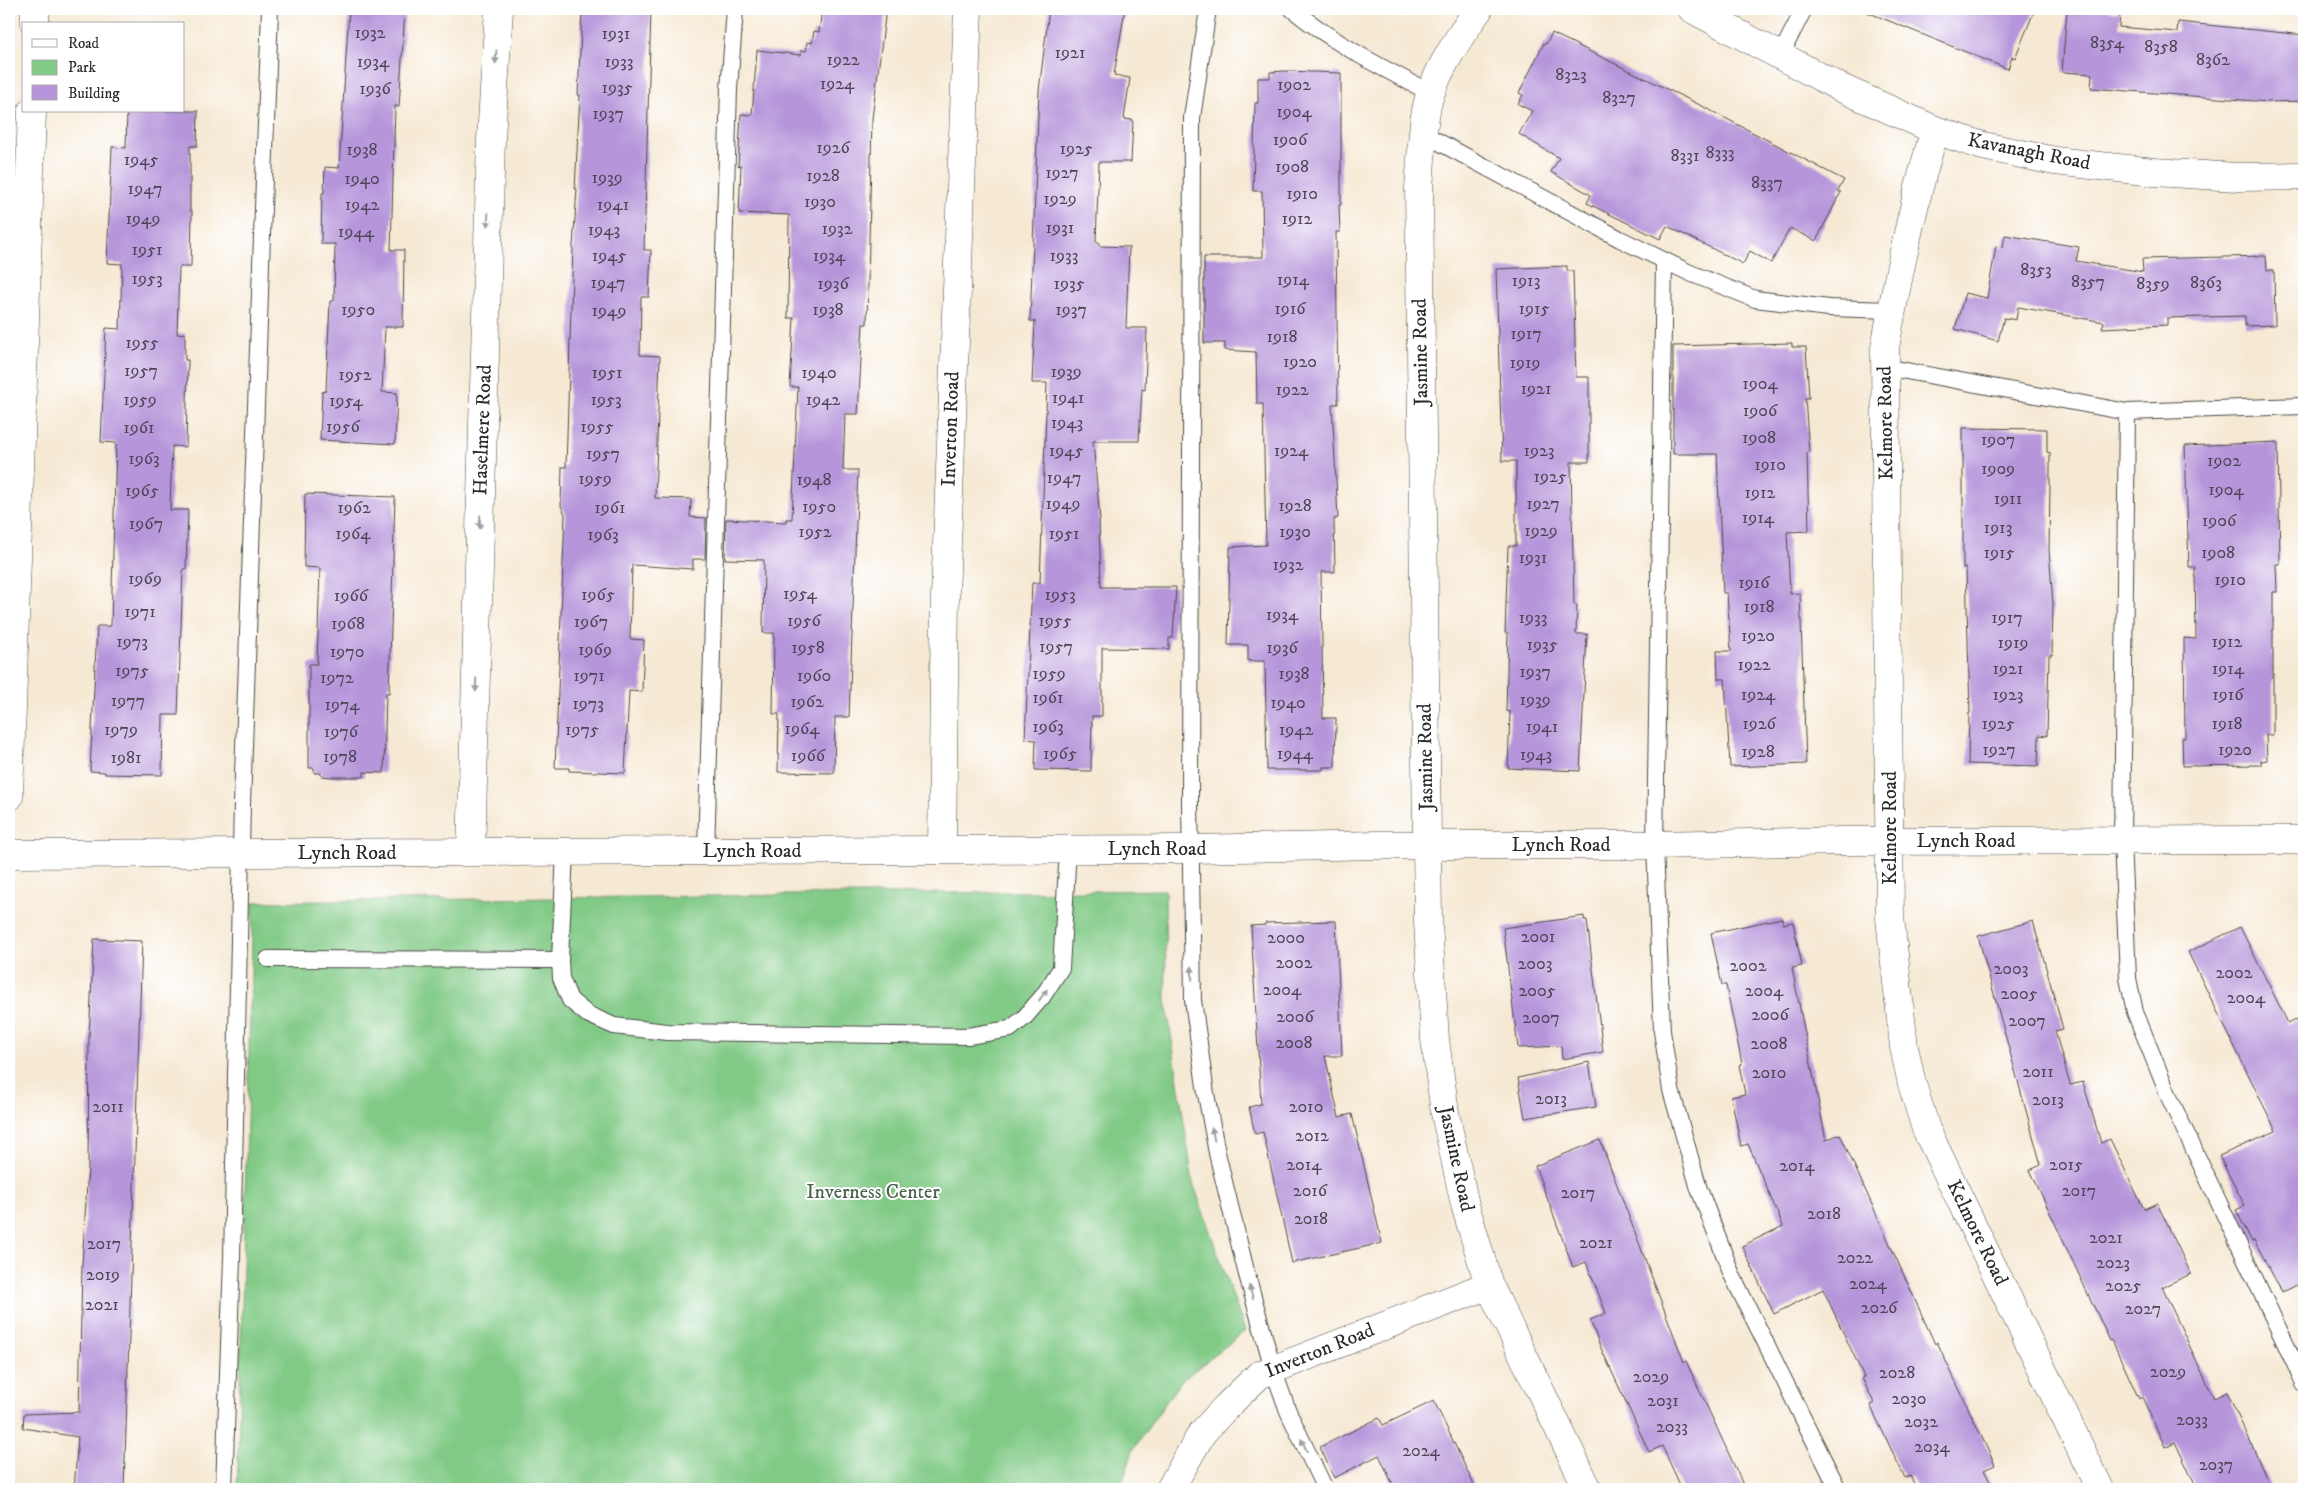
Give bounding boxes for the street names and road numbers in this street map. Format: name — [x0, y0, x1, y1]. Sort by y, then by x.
street label: Kavanagh Road — [1965, 128, 2093, 176]
street label: Jasmine Road — [1408, 298, 1434, 408]
street label: Haselmere Road — [468, 364, 498, 496]
street label: Kelmore Road — [1873, 366, 1899, 480]
street label: Inverton Road — [936, 371, 966, 487]
street label: Jasmine Road — [1413, 703, 1439, 813]
street label: Kelmore Road — [1878, 771, 1903, 885]
street label: Lynch Road — [1917, 829, 2015, 854]
street label: Lynch Road — [1512, 833, 1610, 858]
street label: Lynch Road — [1108, 837, 1206, 862]
street label: Lynch Road — [703, 839, 801, 864]
street label: Lynch Road — [298, 841, 396, 866]
street label: Jasmine Road — [1432, 1102, 1479, 1214]
street label: Kelmore Road — [1941, 1176, 2013, 1290]
street label: Inverton Road — [1262, 1318, 1378, 1384]

